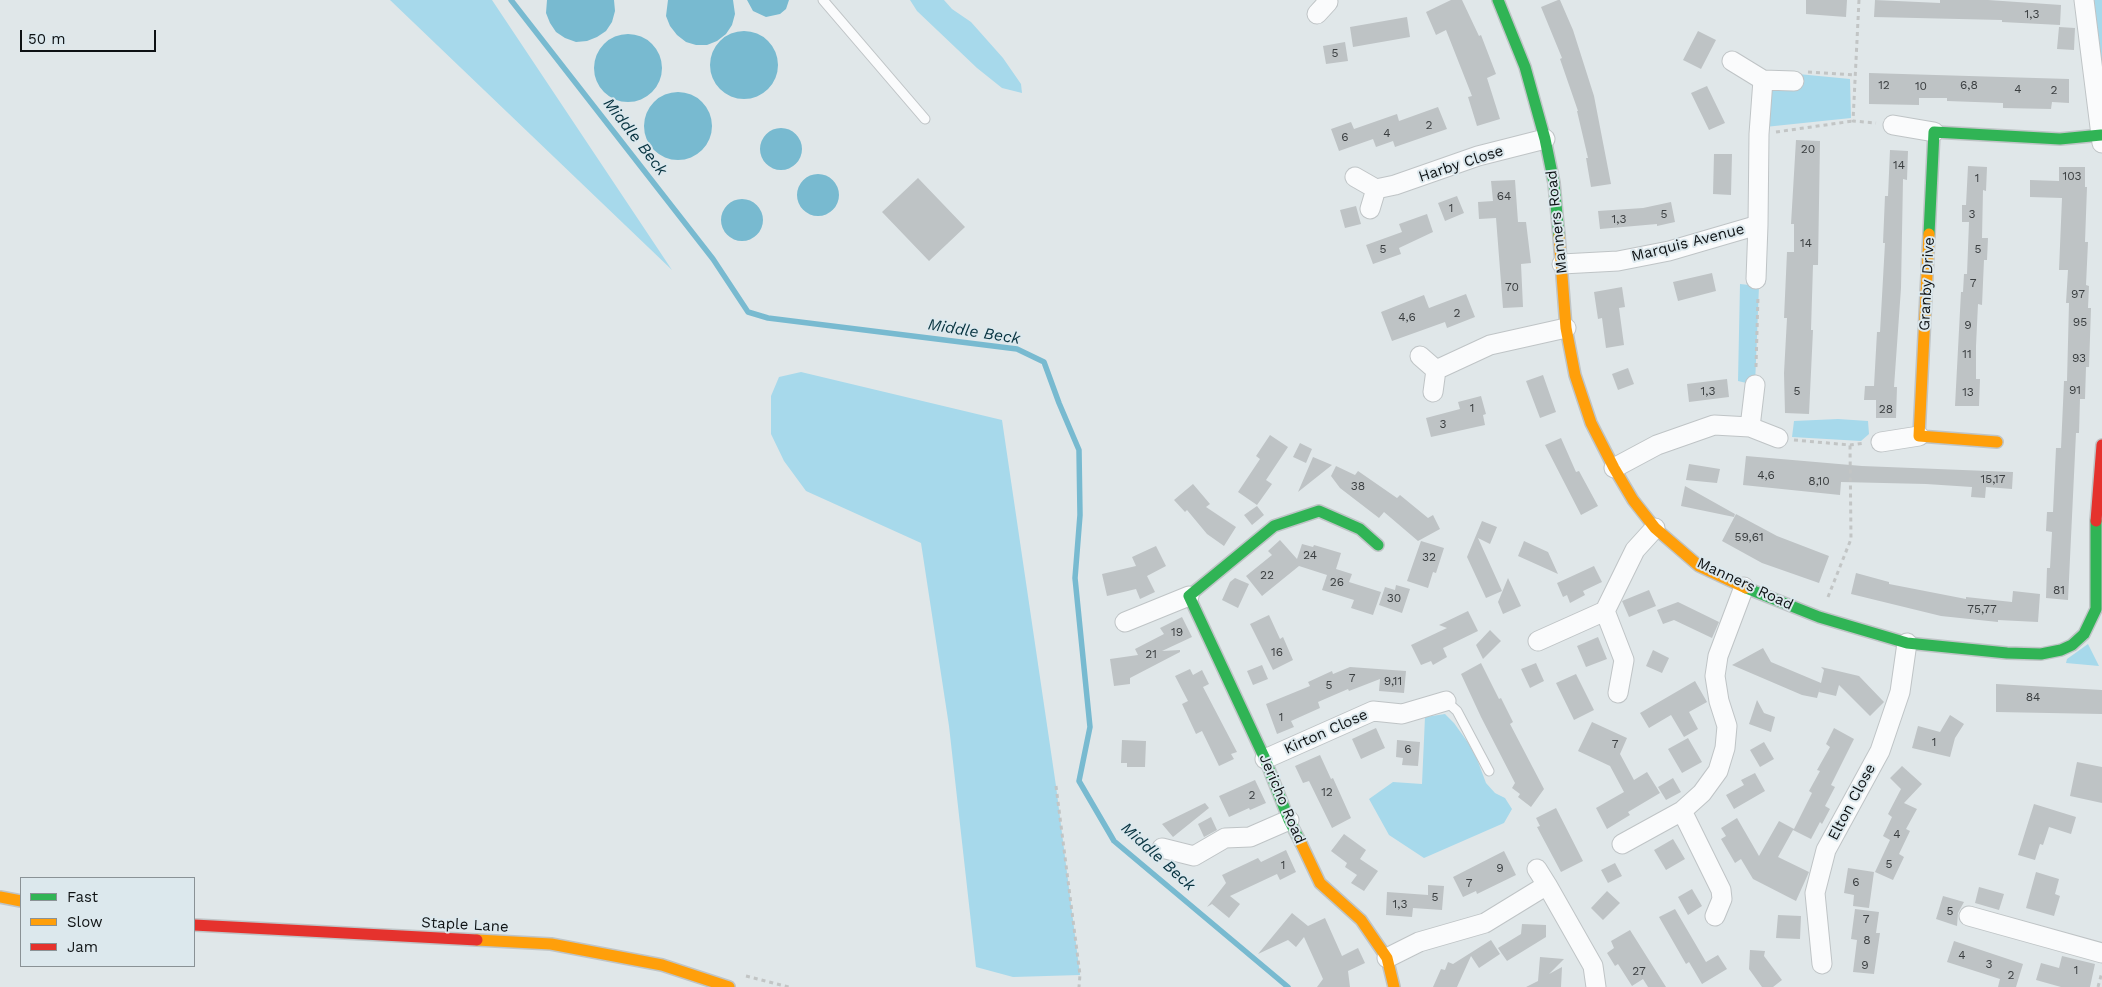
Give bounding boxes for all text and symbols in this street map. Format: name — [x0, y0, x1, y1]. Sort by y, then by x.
house number: 1,3 — [2025, 7, 2039, 21]
scale bar — [22, 20, 159, 52]
text: 50 m — [28, 30, 65, 48]
house number: 5 — [1332, 46, 1338, 60]
house number: 12 — [1878, 78, 1890, 92]
house number: 6,8 — [1960, 78, 1978, 92]
house number: 10 — [1915, 79, 1927, 93]
house number: 4 — [2014, 82, 2022, 96]
house number: 2 — [2051, 83, 2057, 97]
water label: Middle Beck — [599, 94, 671, 180]
house number: 2 — [1426, 118, 1432, 132]
house number: 4 — [1383, 126, 1391, 140]
house number: 6 — [1341, 130, 1349, 144]
street label: Harby Close — [1416, 142, 1506, 186]
house number: 20 — [1801, 142, 1815, 156]
house number: 14 — [1893, 158, 1905, 172]
street label: Manners Road — [1543, 169, 1571, 275]
house number: 103 — [2063, 169, 2081, 183]
house number: 1 — [1975, 171, 1979, 185]
house number: 64 — [1497, 189, 1511, 203]
house number: 1 — [1449, 201, 1453, 215]
house number: 5 — [1661, 207, 1667, 221]
house number: 3 — [1969, 207, 1975, 221]
house number: 1,3 — [1612, 212, 1626, 226]
street label: Marquis Avenue — [1630, 220, 1746, 266]
house number: 14 — [1800, 236, 1812, 250]
street label: Granby Drive — [1916, 237, 1938, 331]
house number: 5 — [1380, 242, 1386, 256]
house number: 5 — [1975, 242, 1981, 256]
house number: 7 — [1970, 276, 1976, 290]
house number: 70 — [1505, 280, 1519, 294]
house number: 97 — [2071, 287, 2085, 301]
house number: 2 — [1454, 306, 1460, 320]
house number: 4,6 — [1398, 310, 1416, 324]
water label: Middle Beck — [926, 315, 1022, 349]
house number: 95 — [2073, 315, 2087, 329]
house number: 9 — [1964, 318, 1972, 332]
house number: 11 — [1962, 347, 1972, 361]
house number: 93 — [2072, 351, 2086, 365]
house number: 91 — [2069, 383, 2081, 397]
house number: 1,3 — [1701, 384, 1715, 398]
house number: 5 — [1794, 384, 1800, 398]
house number: 13 — [1962, 385, 1974, 399]
house number: 1 — [1470, 401, 1474, 415]
house number: 28 — [1879, 402, 1893, 416]
house number: 3 — [1440, 417, 1446, 431]
house number: 4,6 — [1757, 468, 1775, 482]
house number: 15,17 — [1981, 472, 2005, 486]
house number: 8,10 — [1808, 474, 1830, 488]
house number: 38 — [1351, 479, 1365, 493]
house number: 59,61 — [1734, 530, 1764, 544]
house number: 24 — [1303, 548, 1317, 562]
house number: 32 — [1422, 550, 1436, 564]
street label: Manners Road — [1694, 554, 1796, 614]
house number: 22 — [1260, 568, 1274, 582]
house number: 26 — [1330, 575, 1344, 589]
house number: 81 — [2053, 583, 2065, 597]
house number: 30 — [1387, 591, 1401, 605]
house number: 75,77 — [1967, 602, 1997, 616]
house number: 19 — [1171, 625, 1183, 639]
house number: 16 — [1271, 645, 1283, 659]
house number: 21 — [1145, 647, 1157, 661]
house number: 7 — [1349, 671, 1355, 685]
house number: 9,11 — [1384, 674, 1402, 688]
house number: 5 — [1326, 678, 1332, 692]
house number: 84 — [2026, 690, 2040, 704]
street label: Kirton Close — [1281, 706, 1371, 758]
house number: 1 — [1279, 710, 1283, 724]
house number: 1 — [1932, 735, 1936, 749]
house number: 7 — [1612, 737, 1618, 751]
house number: 6 — [1404, 742, 1412, 756]
street label: Jericho Road — [1255, 752, 1309, 846]
street label: Elton Close — [1824, 761, 1880, 843]
house number: 12 — [1321, 785, 1333, 799]
house number: 2 — [1249, 788, 1255, 802]
water label: Middle Beck — [1117, 819, 1199, 895]
house number: 4 — [1893, 827, 1901, 841]
house number: 5 — [1886, 857, 1892, 871]
house number: 1 — [1281, 858, 1285, 872]
house number: 9 — [1496, 861, 1504, 875]
house number: 6 — [1852, 875, 1860, 889]
house number: 7 — [1466, 876, 1472, 890]
legend — [20, 877, 195, 967]
text: Fast — [67, 888, 98, 906]
house number: 5 — [1432, 890, 1438, 904]
house number: 1,3 — [1393, 897, 1407, 911]
house number: 5 — [1947, 904, 1953, 918]
house number: 7 — [1863, 912, 1869, 926]
text: Slow — [67, 913, 103, 931]
street label: Staple Lane — [421, 914, 509, 936]
house number: 8 — [1863, 933, 1871, 947]
text: Jam — [67, 938, 98, 956]
house number: 4 — [1958, 948, 1966, 962]
house number: 3 — [1986, 957, 1992, 971]
house number: 9 — [1861, 958, 1869, 972]
house number: 1 — [2074, 963, 2078, 977]
house number: 27 — [1632, 964, 1646, 978]
house number: 2 — [2008, 968, 2014, 982]

